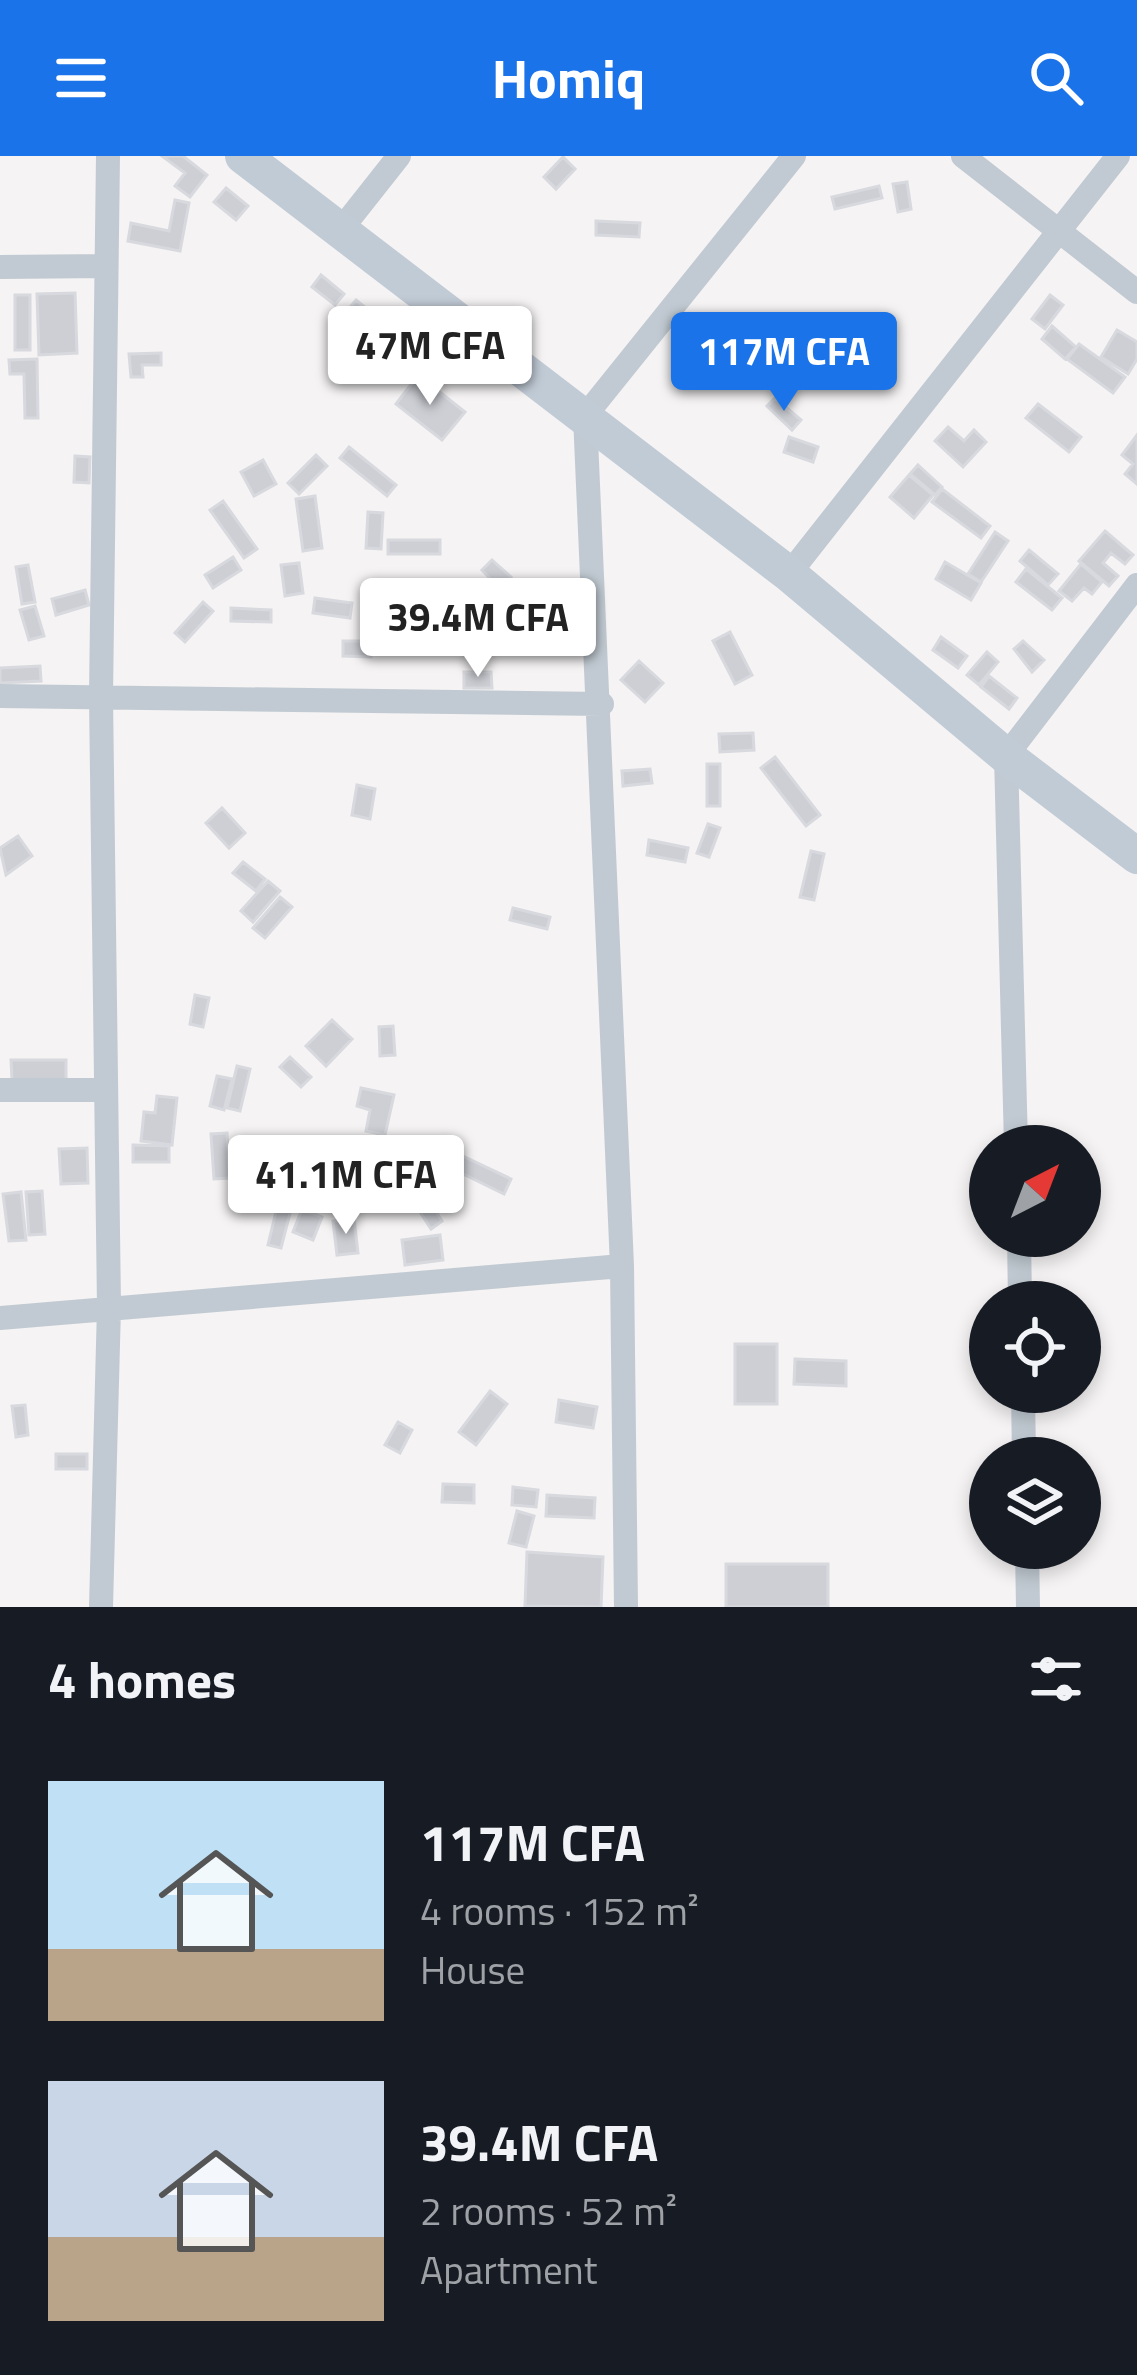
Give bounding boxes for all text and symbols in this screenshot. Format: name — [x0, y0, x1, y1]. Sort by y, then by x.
text: Homiq — [492, 37, 645, 119]
icon: menu — [48, 45, 114, 111]
icon: search — [1023, 45, 1089, 111]
pin: 47M CFA — [319, 306, 541, 408]
pin: 117M CFA — [660, 312, 908, 414]
text: 47M CFA — [355, 315, 505, 374]
text: 117M CFA — [698, 321, 870, 380]
pin: 39.4M CFA — [341, 578, 615, 680]
text: 39.4M CFA — [387, 587, 569, 646]
north arrow — [969, 1125, 1101, 1257]
map controls — [969, 1125, 1101, 1569]
pin: 41.1M CFA — [209, 1135, 483, 1237]
text: 41.1M CFA — [255, 1144, 437, 1203]
button: locate — [969, 1281, 1101, 1413]
button: layers — [969, 1437, 1101, 1569]
text: 4 homes — [48, 1640, 236, 1718]
icon: filters — [1023, 1646, 1089, 1712]
text: 117M CFA — [420, 1803, 645, 1881]
icon: home — [144, 1829, 288, 1973]
text: 4 rooms · 152 m² — [420, 1881, 699, 1940]
text: House — [420, 1940, 525, 1999]
text: 39.4M CFA — [420, 2103, 658, 2181]
icon: home — [144, 2129, 288, 2273]
text: 2 rooms · 52 m² — [420, 2181, 677, 2240]
text: Apartment — [420, 2240, 597, 2299]

